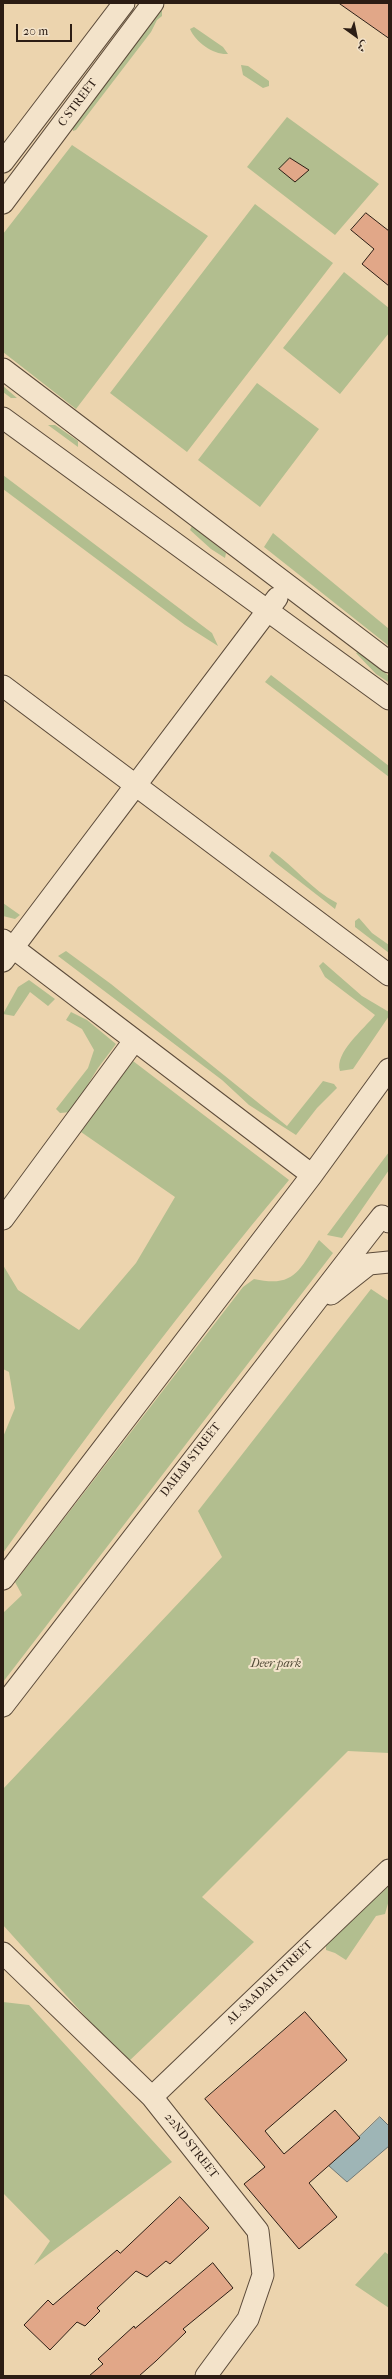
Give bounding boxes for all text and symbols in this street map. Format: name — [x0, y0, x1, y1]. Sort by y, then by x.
scale bar — [18, 16, 74, 42]
north arrow — [336, 16, 376, 56]
text: 20 m — [23, 24, 48, 38]
text: ش — [355, 38, 371, 55]
street label: C STREET — [55, 76, 101, 130]
street label: DAHAB STREET — [158, 1420, 224, 1500]
park label: Deer park — [251, 1657, 301, 1671]
street label: AL-SAADAH STREET — [224, 1938, 316, 2028]
street label: 22ND STREET — [161, 2110, 221, 2182]

